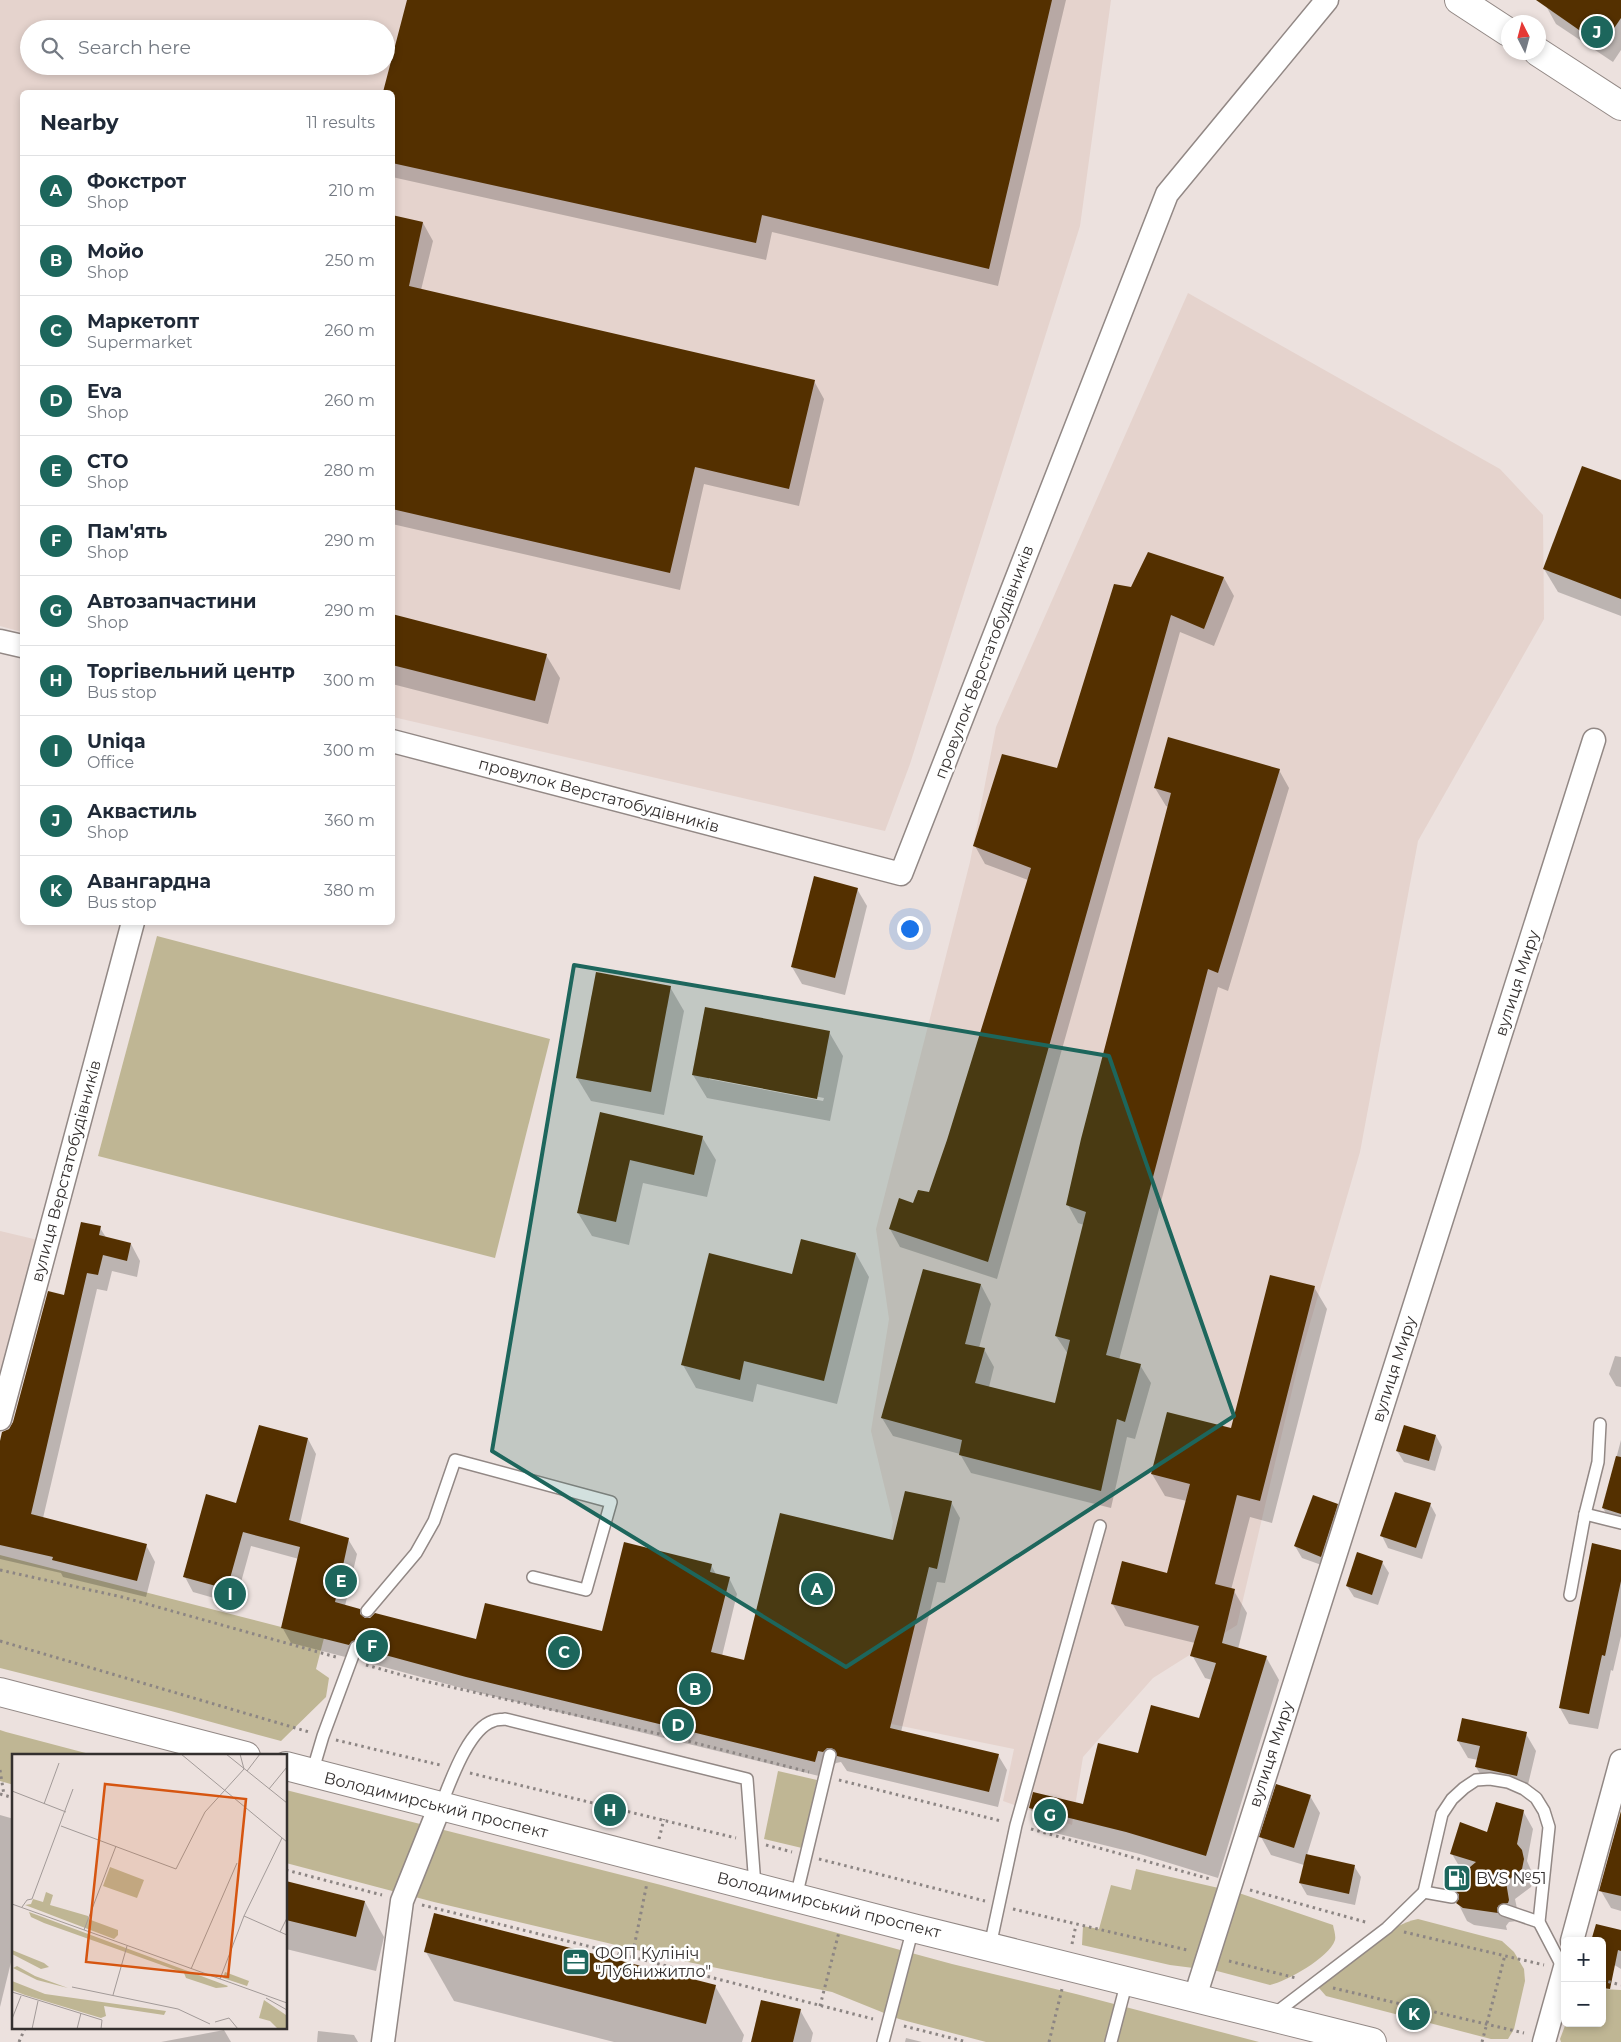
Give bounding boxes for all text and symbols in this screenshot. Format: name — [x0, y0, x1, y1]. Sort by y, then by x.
pin: J — [1581, 13, 1613, 51]
north arrow — [1501, 15, 1546, 60]
search box — [20, 20, 395, 75]
icon: search — [38, 34, 66, 62]
text: Search here — [78, 36, 191, 59]
text: Nearby — [40, 110, 119, 135]
text: 11 results — [306, 113, 375, 132]
text: Фокстрот — [87, 170, 186, 193]
text: A — [50, 181, 62, 200]
text: 210 m — [328, 181, 375, 200]
text: Shop — [87, 193, 129, 212]
text: Мойо — [87, 240, 144, 263]
text: B — [50, 251, 62, 270]
text: 250 m — [325, 251, 375, 270]
text: Shop — [87, 263, 129, 282]
text: Маркетопт — [87, 310, 199, 333]
text: C — [50, 321, 62, 340]
text: 260 m — [324, 321, 375, 340]
text: Supermarket — [87, 333, 193, 352]
text: Eva — [87, 380, 122, 403]
text: D — [49, 391, 63, 410]
text: 260 m — [324, 391, 375, 410]
text: Shop — [87, 403, 129, 422]
text: СТО — [87, 450, 128, 473]
text: E — [51, 461, 61, 480]
text: 280 m — [324, 461, 375, 480]
text: Shop — [87, 473, 129, 492]
text: Пам'ять — [87, 520, 167, 543]
text: F — [51, 531, 61, 550]
text: 290 m — [324, 531, 375, 550]
text: Shop — [87, 543, 129, 562]
street label: провулок Верстатобудівників — [931, 543, 1037, 781]
text: Автозапчастини — [87, 590, 256, 613]
text: G — [50, 601, 62, 620]
text: 290 m — [324, 601, 375, 620]
text: Shop — [87, 613, 129, 632]
text: Торгівельний центр — [87, 660, 295, 683]
text: H — [50, 671, 62, 690]
text: 300 m — [324, 671, 375, 690]
text: Bus stop — [87, 683, 157, 702]
text: Uniqa — [87, 730, 146, 753]
text: I — [53, 741, 59, 760]
text: 300 m — [324, 741, 375, 760]
text: Office — [87, 753, 134, 772]
street label: провулок Верстатобудівників — [477, 754, 721, 836]
text: Аквастиль — [87, 800, 197, 823]
text: J — [52, 811, 60, 830]
text: 360 m — [324, 811, 375, 830]
text: Shop — [87, 823, 129, 842]
text: Авангардна — [87, 870, 211, 893]
text: K — [50, 881, 62, 900]
text: 380 m — [324, 881, 375, 900]
text: Bus stop — [87, 893, 157, 912]
your location — [897, 916, 923, 942]
street label: вулиця Миру — [1491, 928, 1543, 1038]
street label: вулиця Верстатобудівників — [27, 1058, 105, 1284]
street label: вулиця Миру — [1368, 1314, 1420, 1424]
pin: E — [325, 1562, 357, 1600]
pin: A — [801, 1570, 833, 1608]
pin: I — [214, 1575, 246, 1613]
pin: F — [356, 1627, 388, 1665]
pin: C — [548, 1633, 580, 1671]
pin: B — [679, 1670, 711, 1708]
street label: вулиця Миру — [1245, 1699, 1297, 1809]
pin: D — [662, 1706, 694, 1744]
inset map — [12, 1754, 288, 2030]
street label: Володимирський проспект — [322, 1768, 550, 1842]
pin: H — [594, 1791, 626, 1829]
pin: G — [1034, 1796, 1066, 1834]
fuel station icon: BVS №51 — [1442, 1863, 1472, 1893]
street label: Володимирський проспект — [715, 1868, 943, 1942]
place label: BVS №51 — [1476, 1869, 1546, 1888]
map controls — [1561, 1937, 1606, 2027]
button: + — [1561, 1937, 1606, 1982]
place label: ФОП Кулініч "Лубнижитло" — [595, 1944, 711, 1981]
office icon: ФОП Кулініч "Лубнижитло" — [561, 1947, 591, 1977]
button: − — [1561, 1982, 1606, 2027]
pin: K — [1398, 1995, 1430, 2033]

